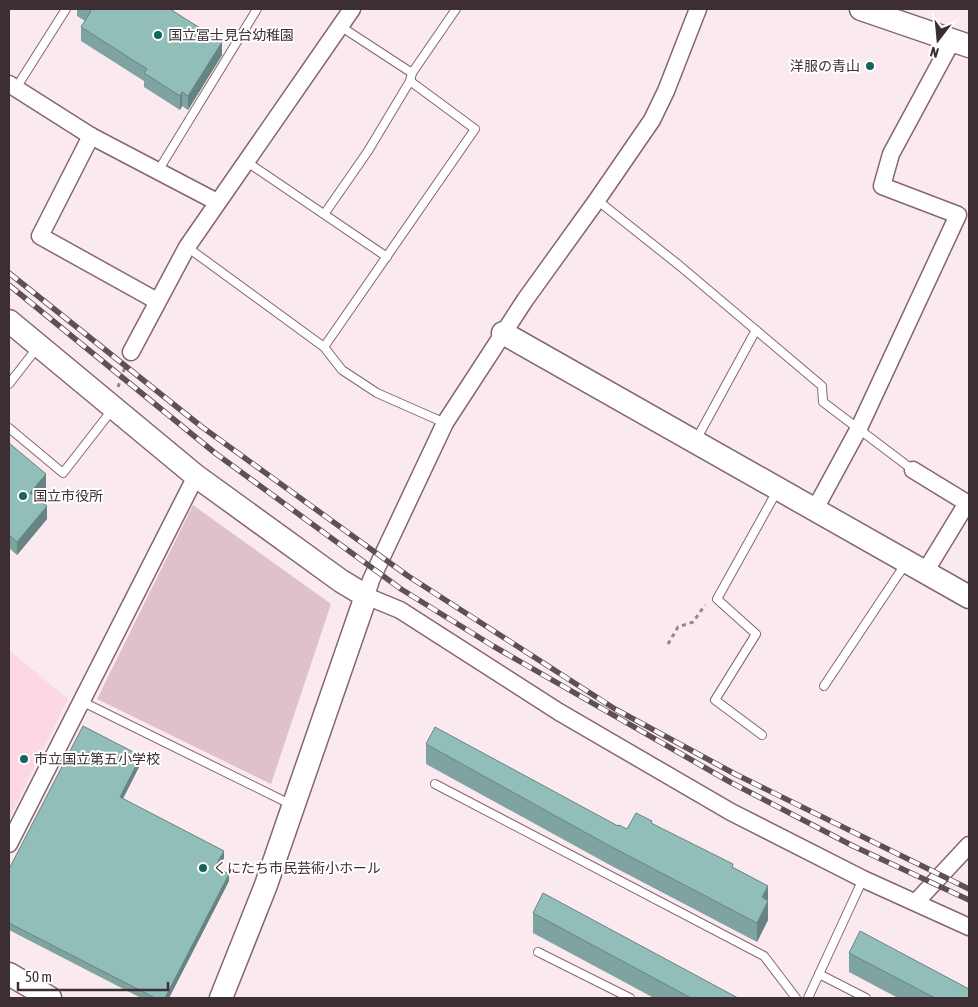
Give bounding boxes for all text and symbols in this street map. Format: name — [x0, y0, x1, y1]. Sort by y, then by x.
north arrow — [913, 15, 963, 65]
place label: 国立冨士見台幼稚園 — [168, 27, 294, 43]
marker: 国立冨士見台幼稚園 — [152, 29, 164, 41]
text: N — [928, 44, 941, 61]
place label: 洋服の青山 — [790, 58, 860, 74]
marker: 洋服の青山 — [864, 60, 876, 72]
place label: 国立市役所 — [33, 488, 103, 504]
marker: 国立市役所 — [17, 490, 29, 502]
place label: 市立国立第五小学校 — [34, 751, 160, 767]
marker: 市立国立第五小学校 — [18, 753, 30, 765]
place label: くにたち市民芸術小ホール — [213, 860, 381, 876]
marker: くにたち市民芸術小ホール — [197, 862, 209, 874]
scale bar — [18, 960, 168, 992]
text: 50 m — [25, 968, 52, 985]

